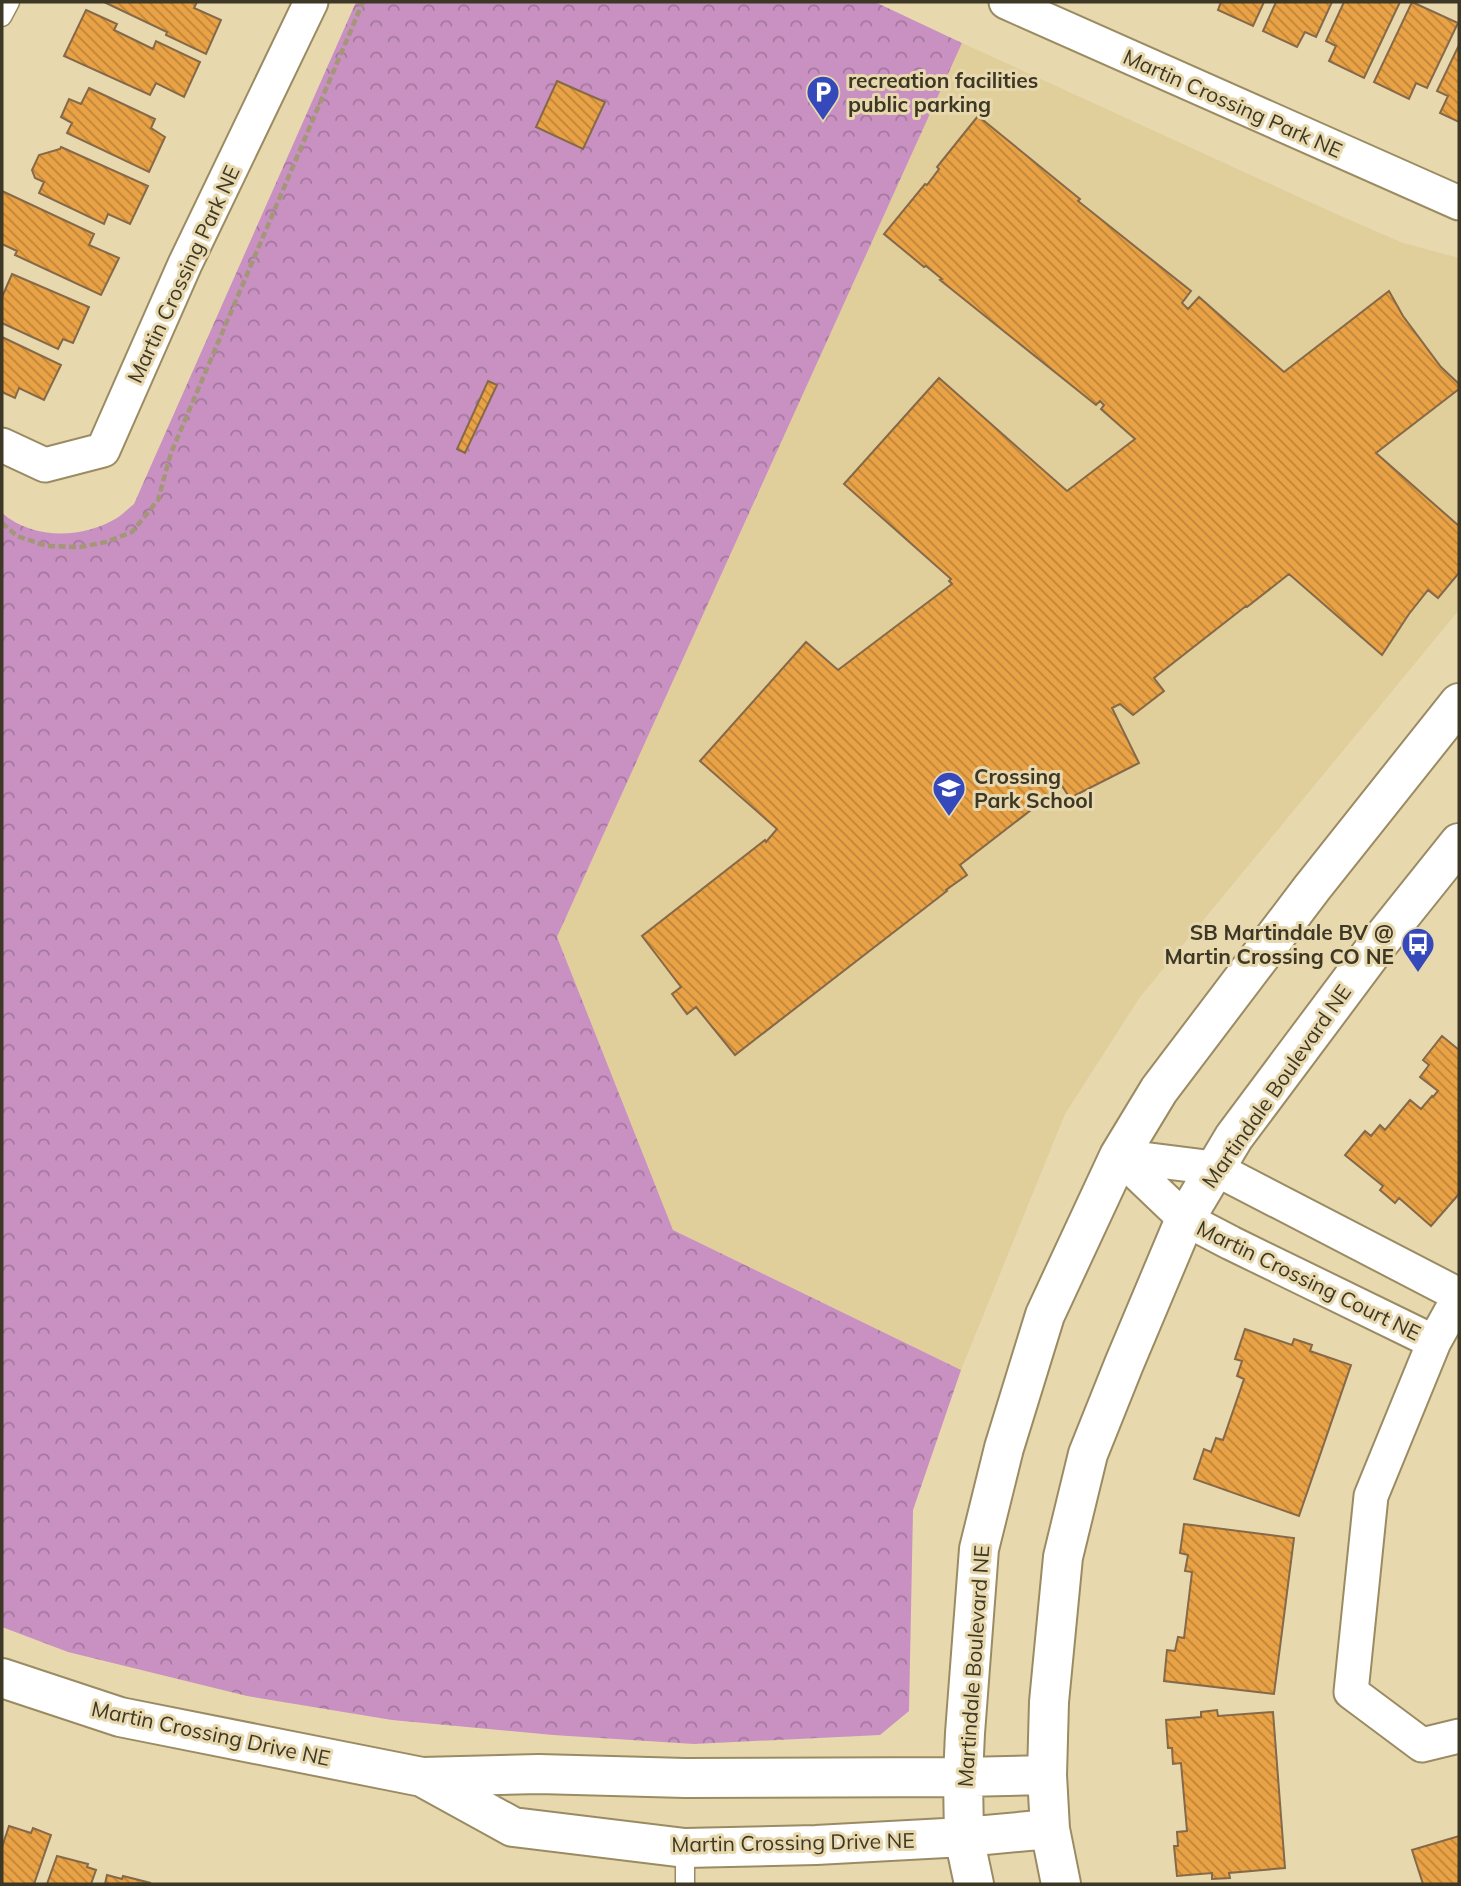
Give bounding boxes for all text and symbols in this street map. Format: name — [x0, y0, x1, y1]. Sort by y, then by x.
street label: Martin Crossing Park NE — [1120, 43, 1346, 163]
place label: recreation facilities public parking — [848, 67, 1038, 117]
parking icon: recreation facilities public parking — [804, 73, 842, 122]
street label: Martin Crossing Park NE — [121, 161, 245, 387]
place label: Crossing Park School — [974, 763, 1093, 813]
school or university icon: Crossing Park School — [930, 769, 968, 818]
place label: SB Martindale BV @ Martin Crossing CO NE — [1165, 919, 1394, 969]
bus stop icon: SB Martindale BV @ Martin Crossing CO NE — [1399, 925, 1437, 974]
street label: Martindale Boulevard NE — [1196, 979, 1356, 1193]
street label: Martin Crossing Court NE — [1193, 1214, 1425, 1346]
street label: Martindale Boulevard NE — [952, 1544, 994, 1788]
street label: Martin Crossing Drive NE — [89, 1695, 333, 1771]
street label: Martin Crossing Drive NE — [671, 1827, 915, 1857]

